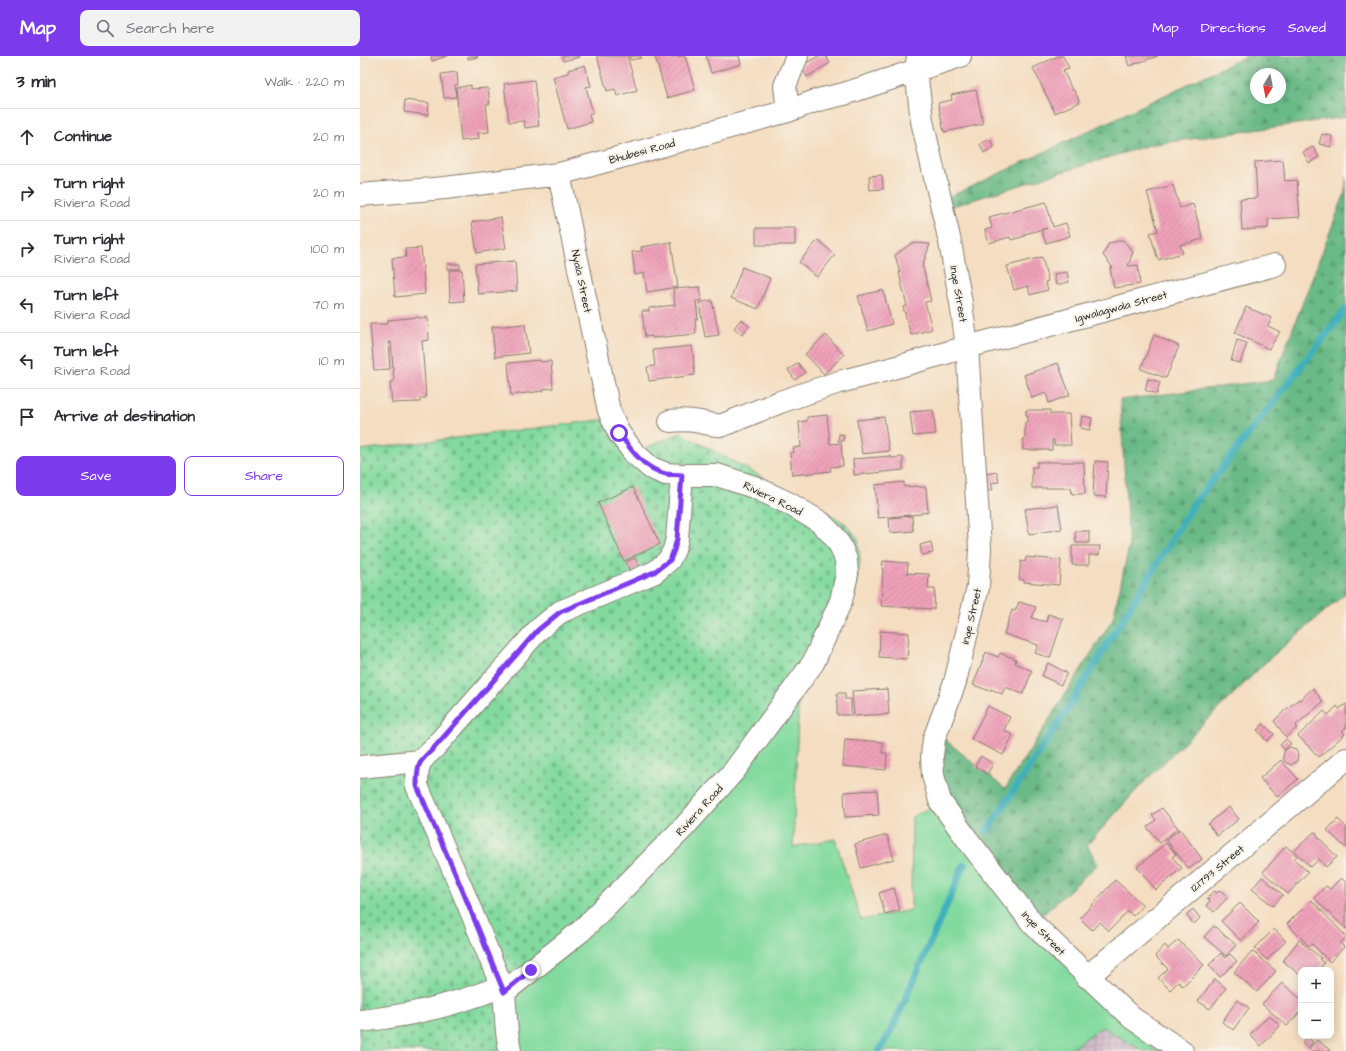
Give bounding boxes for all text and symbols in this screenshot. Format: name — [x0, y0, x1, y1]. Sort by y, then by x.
search box — [80, 10, 360, 46]
text: Map — [20, 15, 56, 42]
icon: search — [94, 17, 116, 39]
text: Search here — [126, 18, 215, 39]
text: Map — [1152, 18, 1179, 38]
text: Directions — [1201, 18, 1266, 38]
text: Saved — [1288, 18, 1326, 38]
north arrow — [1250, 68, 1286, 104]
text: 3 min — [16, 70, 56, 94]
text: Walk · 220 m — [264, 73, 344, 91]
icon: ahead — [16, 126, 38, 148]
text: Continue — [54, 126, 112, 147]
text: 20 m — [313, 128, 344, 146]
street label: Bhubesi Road — [607, 135, 677, 168]
text: Turn right — [54, 173, 125, 194]
icon: right — [16, 182, 38, 204]
text: 20 m — [313, 184, 344, 202]
text: Riviera Road — [54, 194, 130, 212]
text: Turn right — [54, 229, 125, 250]
icon: right — [16, 238, 38, 260]
text: 100 m — [311, 240, 344, 258]
street label: Nyala Street — [567, 248, 596, 315]
text: Riviera Road — [54, 250, 130, 268]
street label: Inqe Street — [946, 265, 971, 324]
text: Turn left — [54, 285, 118, 306]
street label: Igwalagwala Street — [1073, 287, 1170, 327]
icon: left — [16, 294, 38, 316]
text: 70 m — [312, 296, 344, 314]
text: Riviera Road — [54, 306, 130, 324]
text: Turn left — [54, 341, 118, 362]
icon: left — [16, 350, 38, 372]
text: 10 m — [319, 352, 344, 370]
text: Riviera Road — [54, 362, 130, 380]
icon: arrive — [16, 406, 38, 428]
text: Arrive at destination — [54, 406, 195, 427]
route start — [610, 424, 628, 442]
button: Save — [16, 456, 176, 496]
button: Share — [184, 456, 344, 496]
street label: Riviera Road — [741, 478, 805, 519]
street label: Inqe Street — [958, 586, 985, 646]
street label: Riviera Road — [672, 781, 727, 839]
street label: 121793 Street — [1187, 841, 1248, 895]
street label: Inqe Street — [1018, 908, 1069, 959]
route end — [522, 961, 540, 979]
map controls — [1298, 967, 1334, 1039]
button: + — [1298, 967, 1334, 1003]
button: − — [1298, 1003, 1334, 1039]

